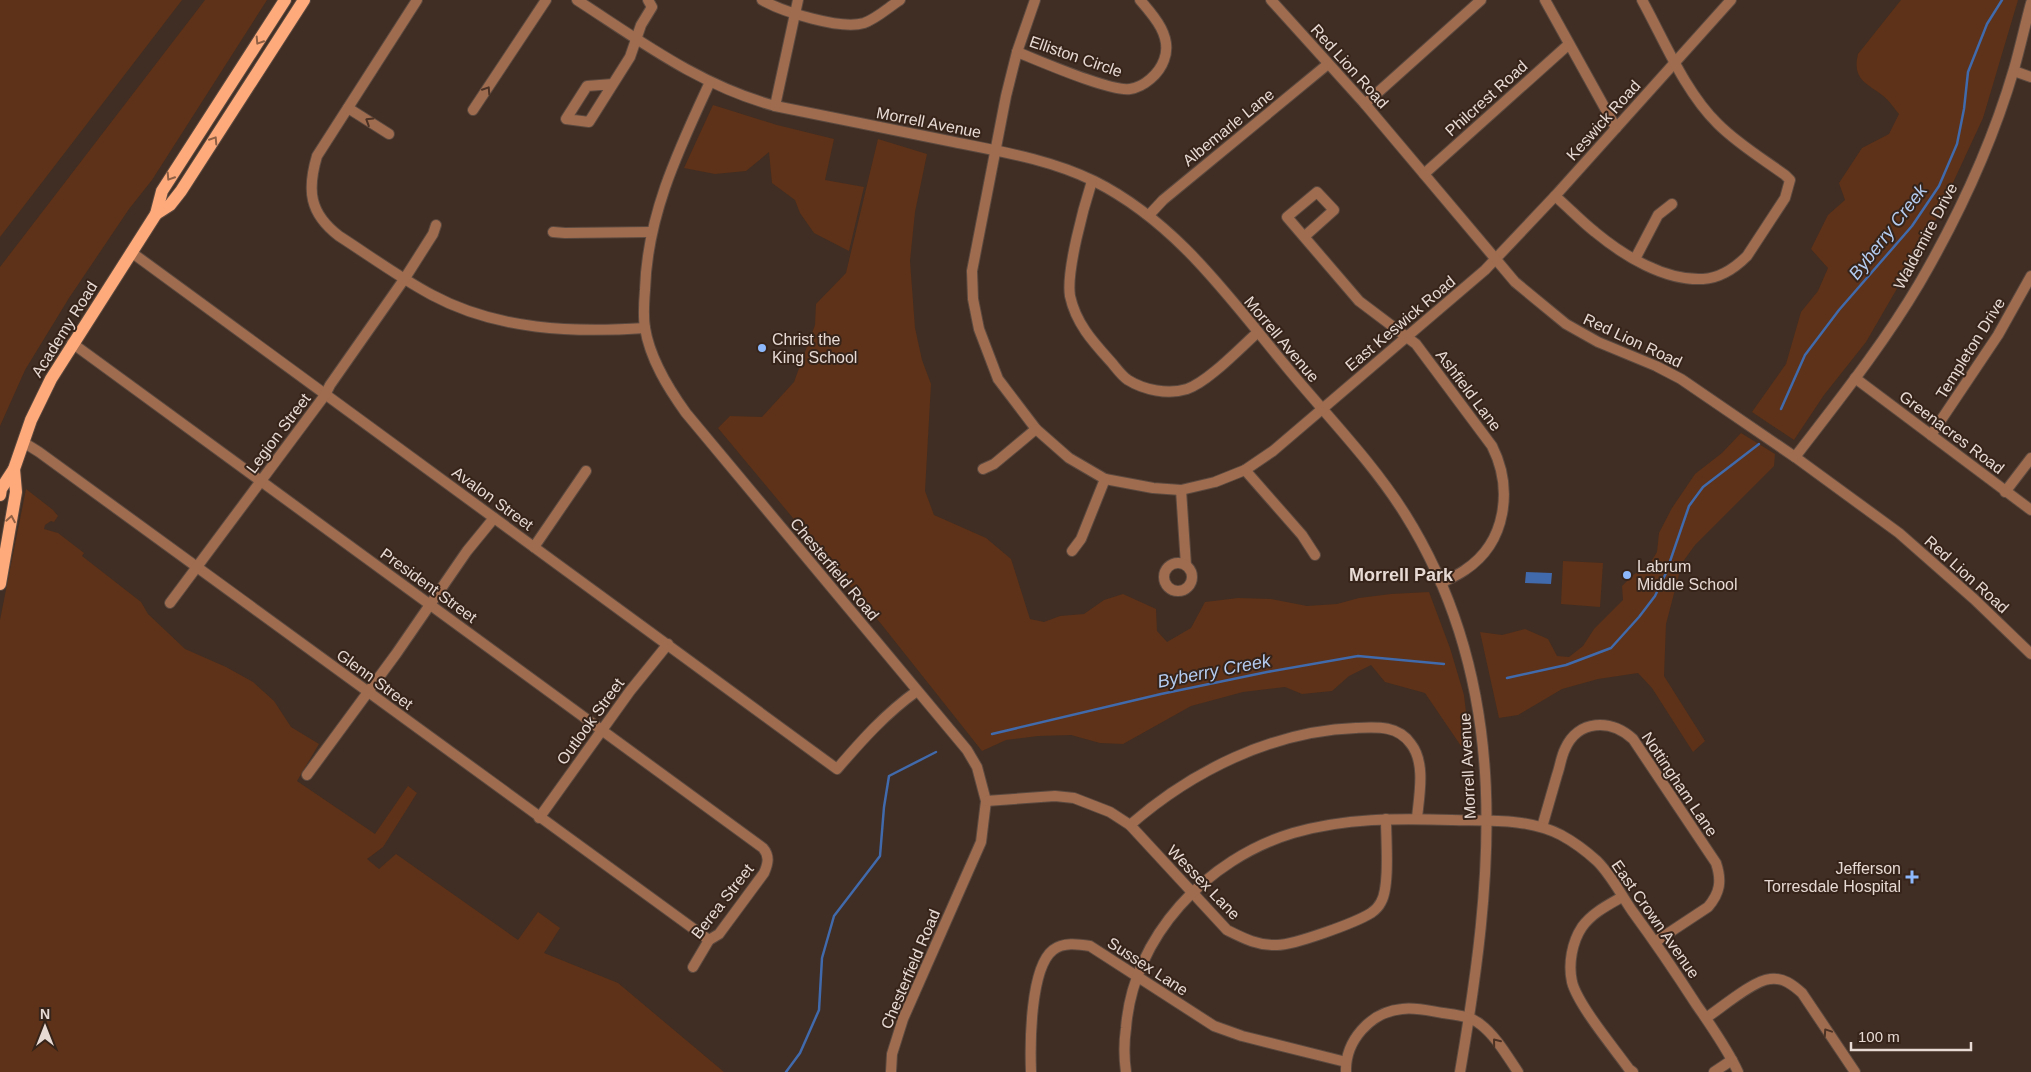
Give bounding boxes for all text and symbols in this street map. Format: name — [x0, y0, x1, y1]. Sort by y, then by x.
street label: Red Lion Road — [1308, 21, 1392, 112]
street label: Elliston Circle — [1027, 33, 1125, 80]
one-way arrow — [256, 35, 265, 45]
street label: Philcrest Road — [1442, 57, 1531, 139]
street label: Keswick Road — [1563, 77, 1644, 164]
street label: Albemarle Lane — [1179, 85, 1277, 169]
one-way arrow — [481, 86, 490, 95]
street label: Morrell Avenue — [875, 104, 983, 141]
one-way arrow — [365, 117, 374, 127]
one-way arrow — [208, 137, 217, 146]
one-way arrow — [167, 172, 177, 181]
water label: Byberry Creek — [1845, 180, 1932, 283]
street label: Waldemire Drive — [1890, 180, 1961, 292]
street label: East Keswick Road — [1342, 273, 1459, 374]
street label: Academy Road — [28, 278, 101, 380]
street label: Morrell Avenue — [1241, 293, 1322, 386]
street label: Templeton Drive — [1933, 295, 2008, 402]
street label: Red Lion Road — [1581, 310, 1685, 371]
place label: Christ the King School — [772, 331, 857, 366]
marker: Christ the King School — [756, 342, 768, 354]
street label: Ashfield Lane — [1433, 346, 1505, 434]
street label: Greenacres Road — [1896, 388, 2007, 477]
street label: Legion Street — [243, 390, 314, 476]
street label: Avalon Street — [449, 463, 537, 534]
one-way arrow — [6, 515, 16, 524]
street label: Chesterfield Road — [787, 515, 882, 624]
street label: Red Lion Road — [1921, 532, 2012, 616]
street label: President Street — [377, 545, 481, 626]
place label: Labrum Middle School — [1637, 558, 1738, 593]
district label: Morrell Park — [1349, 565, 1454, 585]
marker: Labrum Middle School — [1621, 569, 1633, 581]
street label: Glenn Street — [333, 646, 416, 713]
water label: Byberry Creek — [1156, 650, 1273, 692]
street label: Outlook Street — [553, 674, 628, 768]
street label: Morrell Avenue — [1456, 712, 1479, 820]
street label: Nottingham Lane — [1638, 729, 1721, 840]
street label: Wessex Lane — [1164, 842, 1243, 923]
street label: East Crown Avenue — [1608, 857, 1703, 982]
street label: Berea Street — [688, 860, 757, 942]
place label: Jefferson Torresdale Hospital — [1764, 860, 1901, 895]
marker: Jefferson Torresdale Hospital — [1905, 870, 1919, 884]
street label: Chesterfield Road — [878, 907, 943, 1031]
street label: Sussex Lane — [1104, 934, 1191, 999]
north arrow — [20, 1002, 70, 1052]
text: N — [40, 1006, 50, 1022]
scale bar — [1851, 1020, 1971, 1052]
one-way arrow — [1824, 1028, 1834, 1037]
text: 100 m — [1858, 1028, 1900, 1045]
one-way arrow — [1494, 1039, 1502, 1048]

